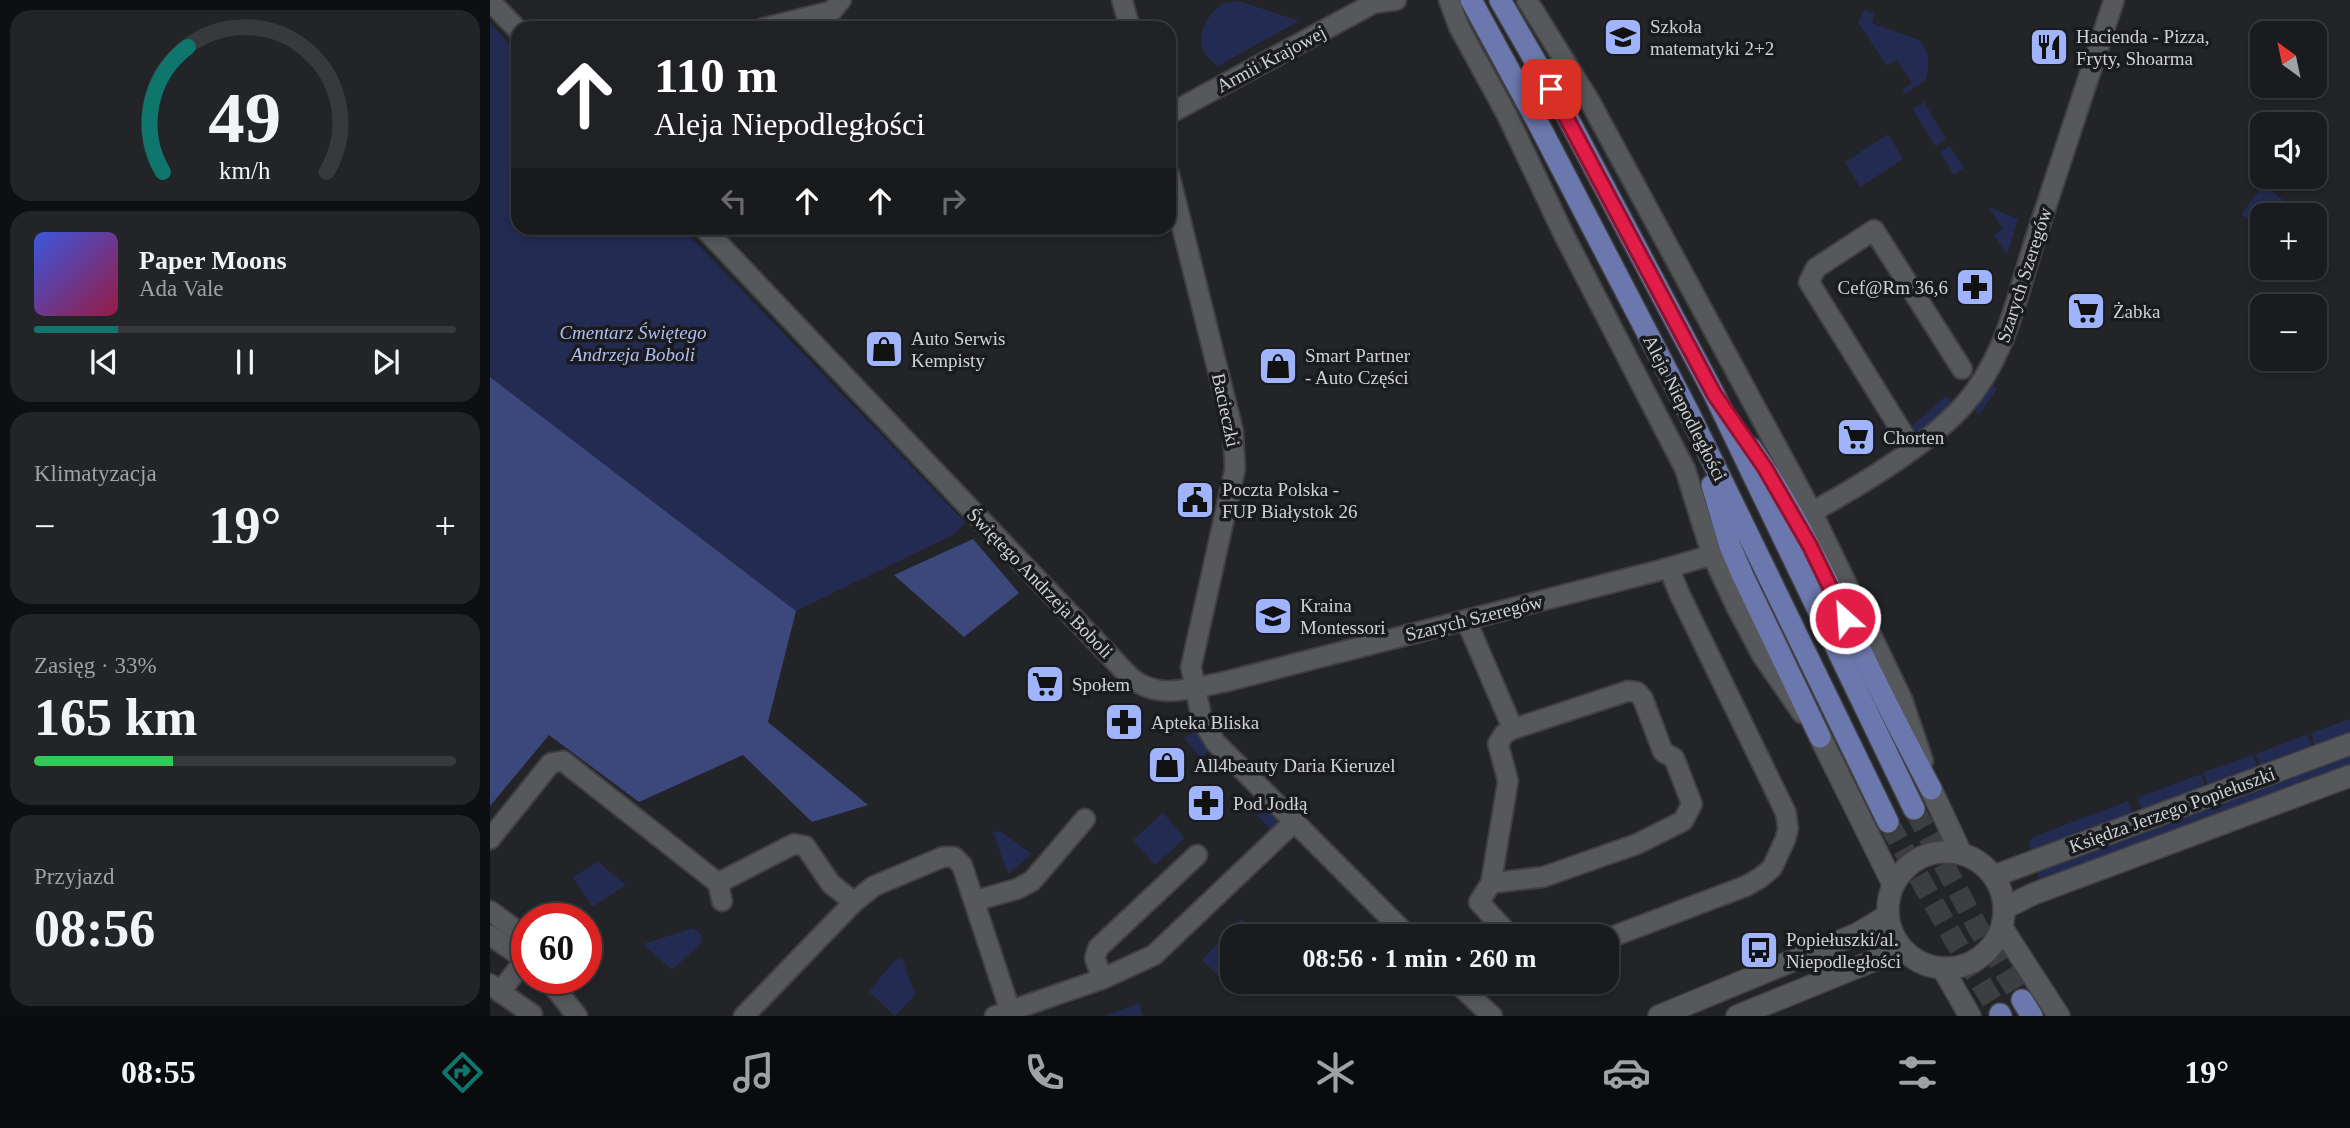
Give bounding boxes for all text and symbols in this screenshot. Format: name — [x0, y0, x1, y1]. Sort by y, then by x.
school or university icon: Szkoła matematyki 2+2 — [1602, 16, 1644, 58]
place label: Szkoła matematyki 2+2 — [1650, 16, 1774, 59]
street label: Armii Krajowej — [1213, 21, 1329, 97]
north arrow — [2250, 21, 2328, 98]
map controls — [2250, 21, 2327, 371]
restaurant icon: Hacienda - Pizza, Fryty, Shoarma — [2028, 26, 2070, 68]
place label: Hacienda - Pizza, Fryty, Shoarma — [2076, 26, 2209, 69]
text: 110 m — [654, 48, 778, 103]
icon: ahead — [539, 49, 630, 140]
pin — [1521, 59, 1581, 119]
icon: arrive — [1532, 70, 1570, 108]
text: 49 — [209, 77, 281, 158]
text: Aleja Niepodległości — [654, 106, 925, 142]
button: sound — [2250, 112, 2327, 189]
text: km/h — [219, 156, 271, 183]
icon: left — [715, 182, 753, 220]
icon: ahead — [788, 182, 826, 220]
icon: ahead — [861, 182, 899, 220]
icon: right — [934, 182, 972, 220]
button: + — [2250, 203, 2327, 280]
street label: Szarych Szeregów — [1992, 205, 2056, 345]
text: Paper Moons — [139, 246, 287, 275]
pharmacy icon: Cef@Rm 36,6 — [1954, 266, 1996, 308]
text: Ada Vale — [139, 276, 224, 301]
place label: Cef@Rm 36,6 — [1838, 277, 1948, 298]
supermarket icon: Żabka — [2065, 290, 2107, 332]
button: − — [2250, 294, 2327, 371]
place label: Żabka — [2113, 301, 2161, 322]
park label: Cmentarz Świętego Andrzeja Boboli — [559, 322, 707, 365]
shop icon: Auto Serwis Kempisty — [863, 328, 905, 370]
place label: Auto Serwis Kempisty — [911, 328, 1005, 371]
street label: Aleja Niepodległości — [1639, 332, 1731, 484]
icon: previous — [85, 343, 123, 381]
icon: pause — [226, 343, 264, 381]
icon: next — [367, 343, 405, 381]
shop icon: Smart Partner - Auto Części — [1257, 345, 1299, 387]
place label: Smart Partner - Auto Części — [1305, 345, 1411, 388]
street label: Bacieczki — [1208, 371, 1244, 449]
supermarket icon: Chorten — [1835, 416, 1877, 458]
place label: Chorten — [1883, 427, 1945, 448]
text: Klimatyzacja — [34, 461, 157, 486]
public building icon: Poczta Polska - FUP Białystok 26 — [1174, 479, 1216, 521]
place label: Poczta Polska - FUP Białystok 26 — [1222, 479, 1358, 522]
text: 19° — [209, 497, 281, 554]
street label: Świętego Andrzeja Boboli — [963, 504, 1117, 662]
text: − — [34, 505, 55, 547]
text: + — [435, 505, 456, 547]
position arrow — [1808, 581, 1882, 655]
street label: Szarych Szeregów — [1403, 591, 1545, 645]
school or university icon: Kraina Montessori — [1252, 595, 1294, 637]
place label: Kraina Montessori — [1300, 595, 1386, 638]
text: Zasięg · 33% — [34, 653, 157, 678]
supermarket icon: Społem — [1024, 663, 1066, 705]
place label: Społem — [1072, 674, 1130, 695]
text: 165 km — [34, 689, 197, 746]
pharmacy icon: Apteka Bliska — [1103, 701, 1145, 743]
place label: Apteka Bliska — [1151, 712, 1260, 733]
shop icon: All4beauty Daria Kieruzel — [1146, 744, 1188, 786]
place label: All4beauty Daria Kieruzel — [1194, 755, 1396, 776]
street label: Księdza Jerzego Popiełuszki — [2066, 763, 2278, 857]
pharmacy icon: Pod Jodłą — [1185, 782, 1227, 824]
place label: Pod Jodłą — [1233, 793, 1308, 814]
text: Przyjazd — [34, 864, 114, 889]
text: 08:56 — [34, 900, 155, 957]
speed limit sign: 60 — [511, 903, 602, 994]
bus stop icon: Popiełuszki/al. Niepodległości — [1738, 929, 1780, 971]
place label: Popiełuszki/al. Niepodległości — [1786, 929, 1901, 972]
text: 08:56 · 1 min · 260 m — [1303, 944, 1537, 973]
icon: directions — [438, 1048, 487, 1097]
icon: music — [729, 1048, 778, 1097]
icon: phone — [1020, 1048, 1069, 1097]
icon: climate — [1311, 1048, 1360, 1097]
icon: car — [1602, 1048, 1651, 1097]
icon: filters — [1893, 1048, 1942, 1097]
text: 08:55 — [121, 1054, 196, 1090]
text: 19° — [2184, 1054, 2229, 1090]

